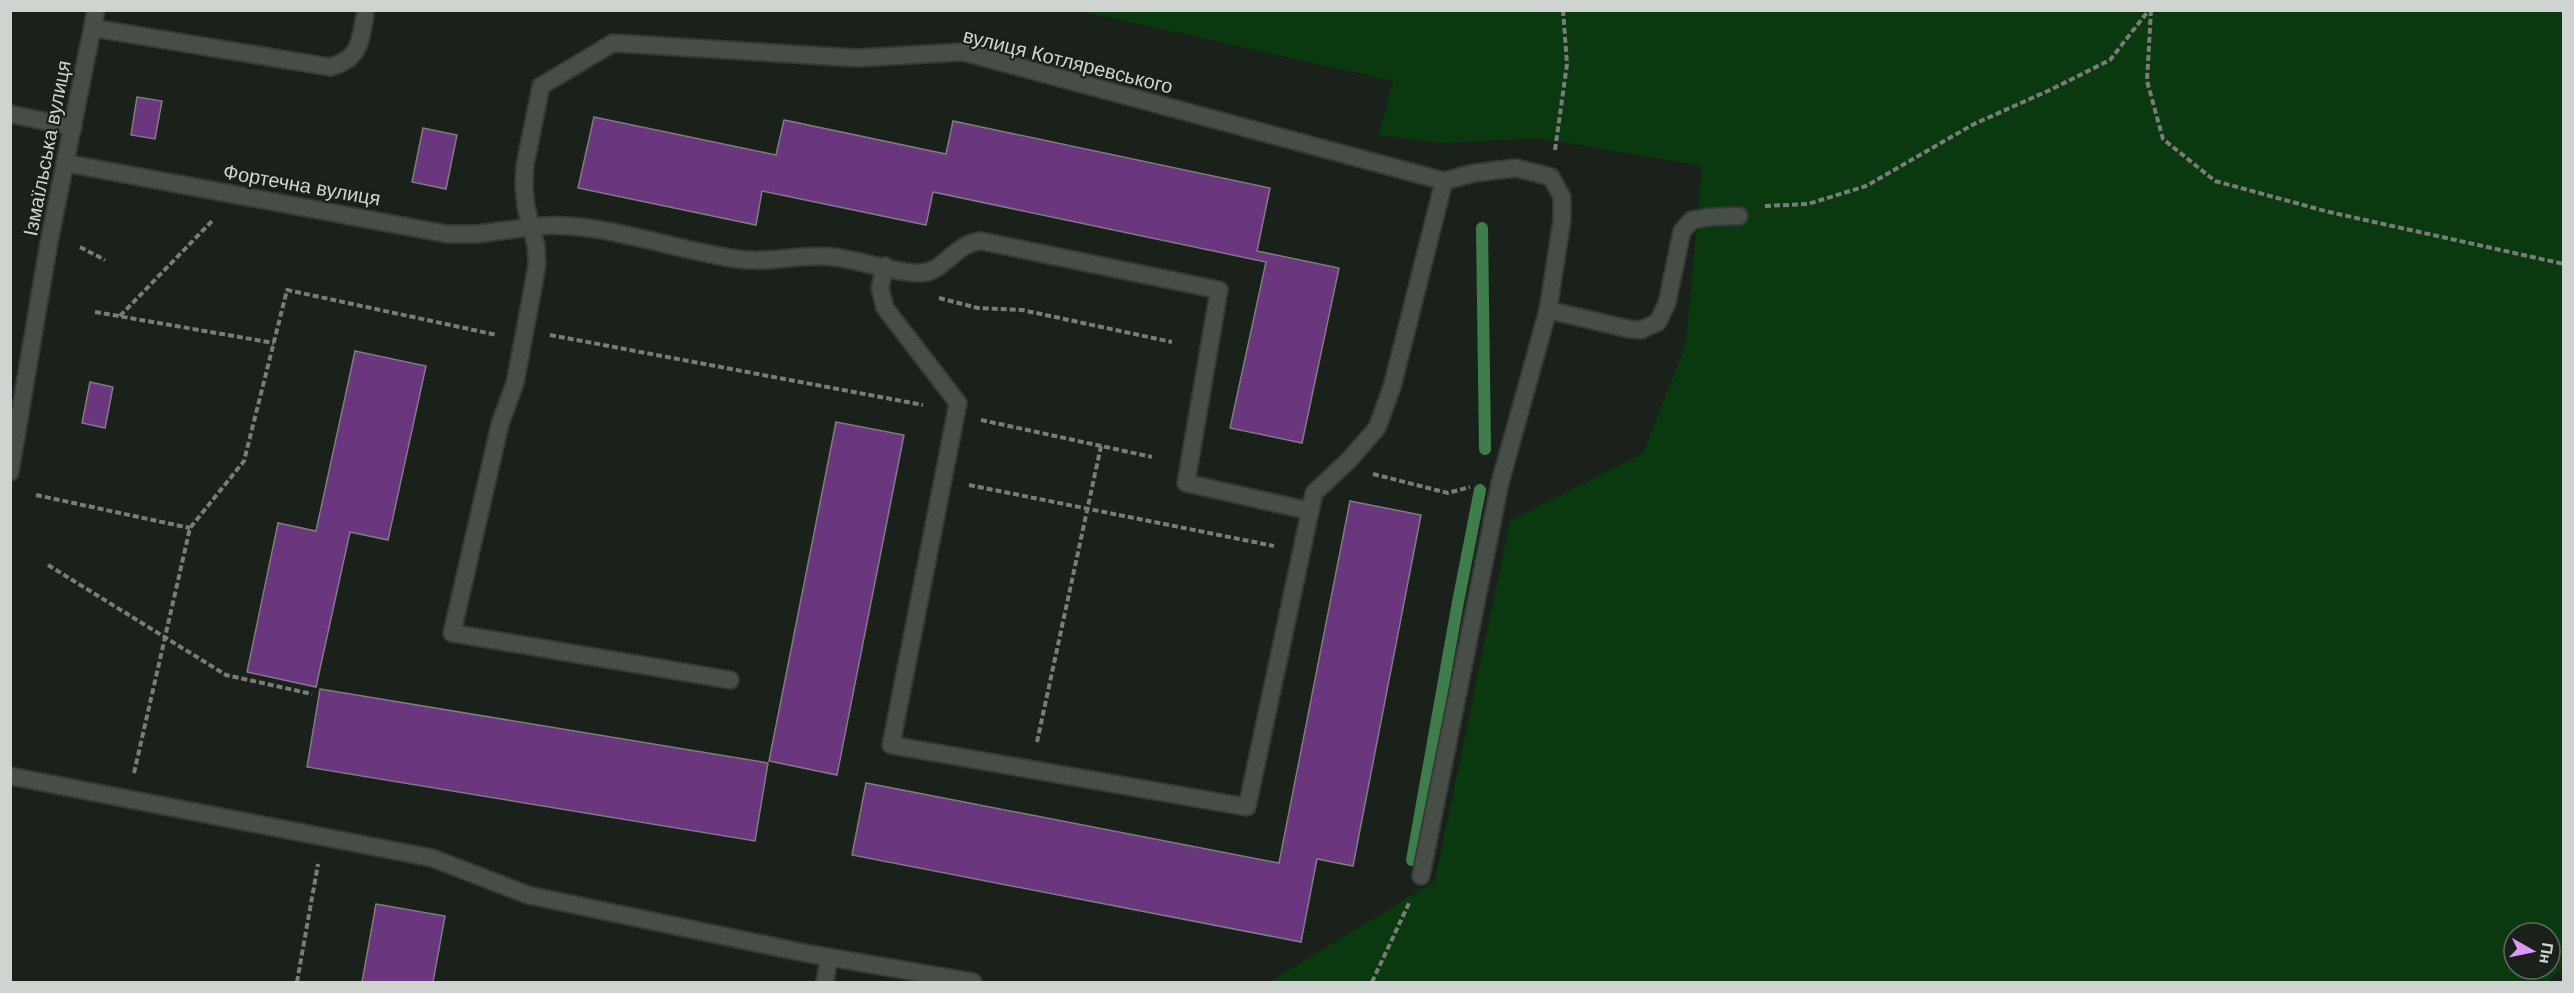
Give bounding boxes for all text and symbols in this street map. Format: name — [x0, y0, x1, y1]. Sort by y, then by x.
street label: вулиця Котляревського — [961, 24, 1175, 98]
street label: Ізмаїльська вулиця — [19, 58, 75, 238]
street label: Фортечна вулиця — [222, 160, 382, 210]
north arrow — [2502, 921, 2562, 981]
text: Пн — [2536, 941, 2556, 965]

